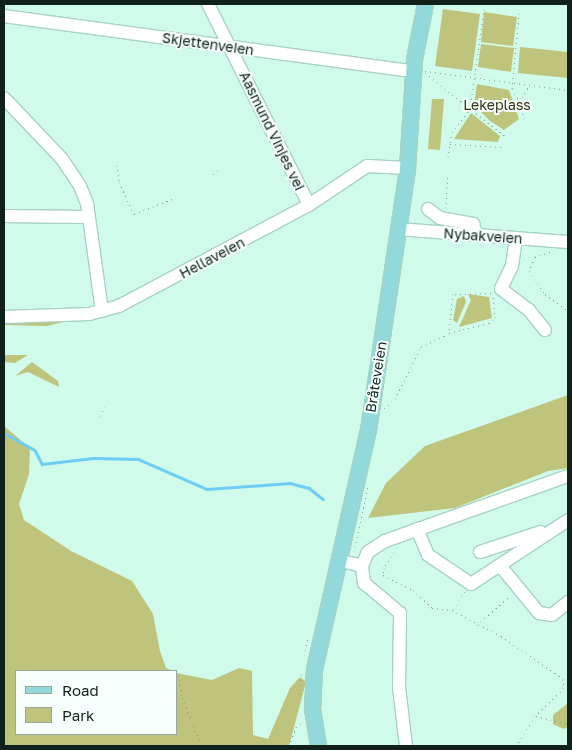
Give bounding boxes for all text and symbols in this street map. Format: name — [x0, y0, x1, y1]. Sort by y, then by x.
street label: Skjettenveien — [161, 29, 255, 59]
street label: Aasmund Vinjes vei — [236, 69, 308, 193]
park label: Lekeplass — [463, 97, 531, 113]
street label: Nybakveien — [443, 225, 523, 247]
street label: Hellaveien — [176, 234, 248, 282]
street label: Bråteveien — [362, 340, 390, 414]
legend — [15, 670, 178, 735]
text: Road — [62, 681, 99, 699]
text: Park — [62, 706, 94, 724]

